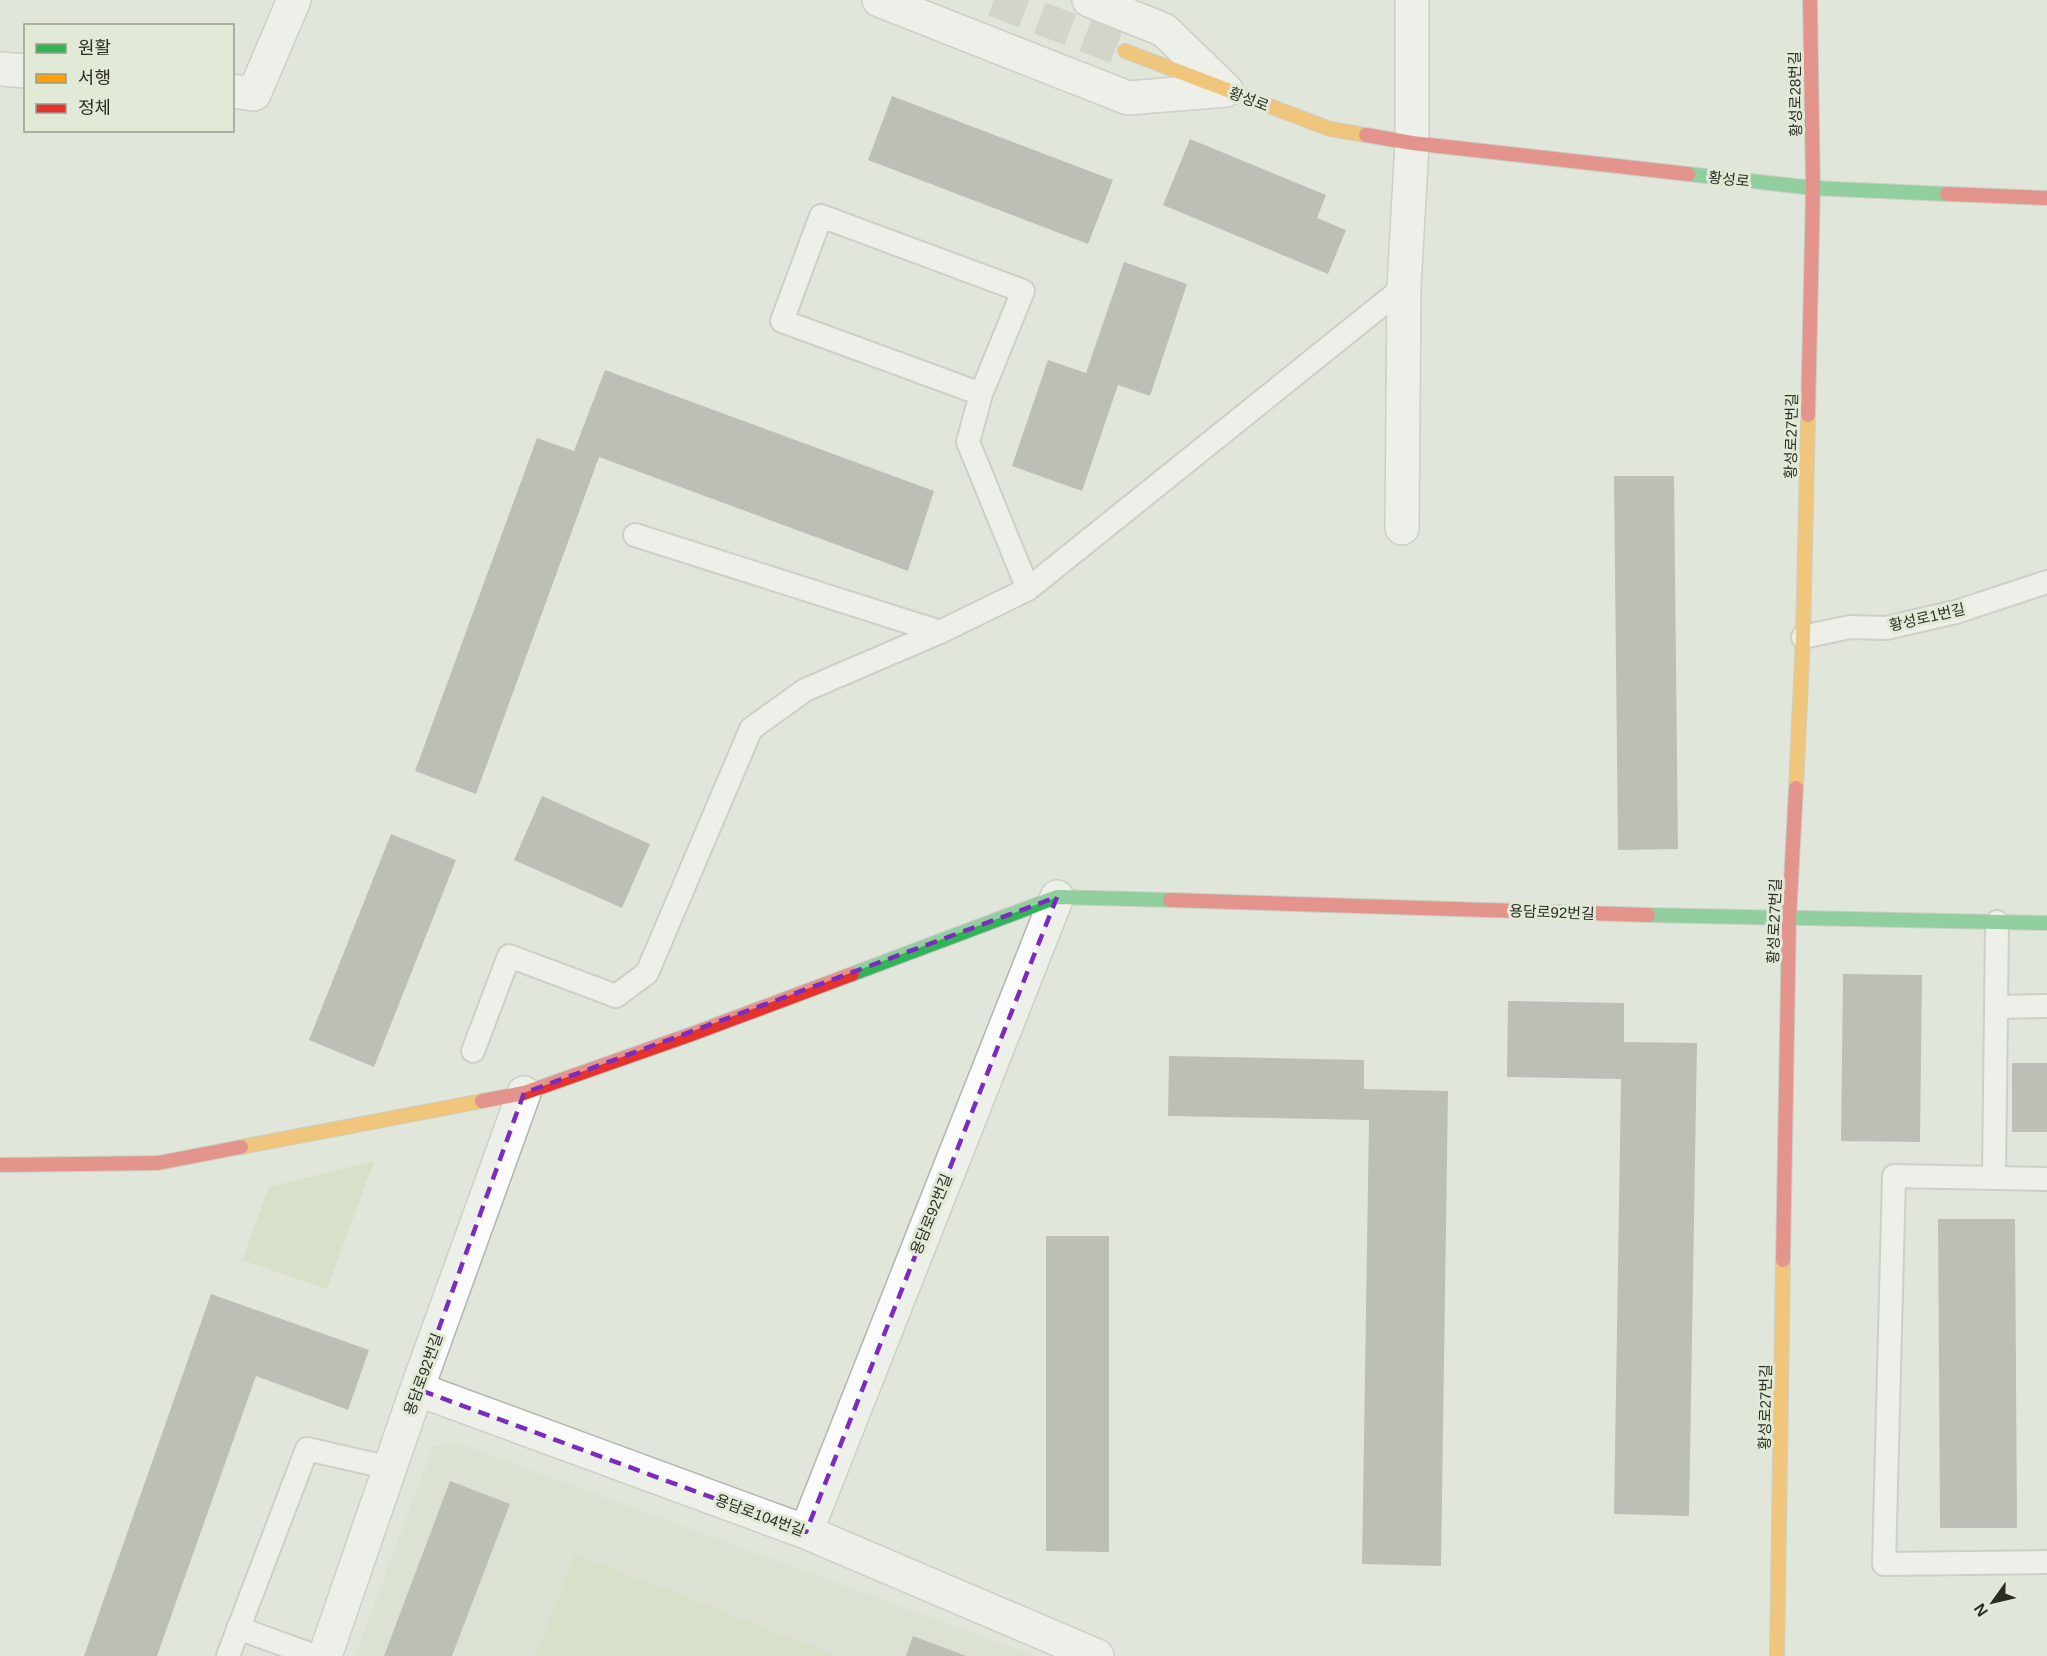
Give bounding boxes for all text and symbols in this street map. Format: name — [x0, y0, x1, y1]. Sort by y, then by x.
legend — [24, 24, 234, 132]
text: 원활 — [78, 38, 111, 58]
street label: 황성로28번길 — [1786, 51, 1804, 137]
text: 서행 — [78, 68, 111, 88]
street label: 황성로 — [1227, 84, 1271, 114]
text: 정체 — [78, 98, 111, 118]
street label: 황성로 — [1708, 168, 1750, 190]
street label: 황성로27번길 — [1782, 393, 1800, 479]
street label: 황성로1번길 — [1887, 600, 1967, 634]
street label: 황성로27번길 — [1764, 878, 1784, 964]
street label: 용담로92번길 — [1509, 902, 1595, 922]
street label: 용담로92번길 — [907, 1171, 955, 1257]
street label: 용담로92번길 — [400, 1331, 446, 1417]
street label: 황성로27번길 — [1756, 1364, 1774, 1450]
street label: 용담로104번길 — [713, 1491, 807, 1539]
north arrow — [1963, 1572, 2023, 1632]
text: N — [1971, 1601, 1991, 1620]

